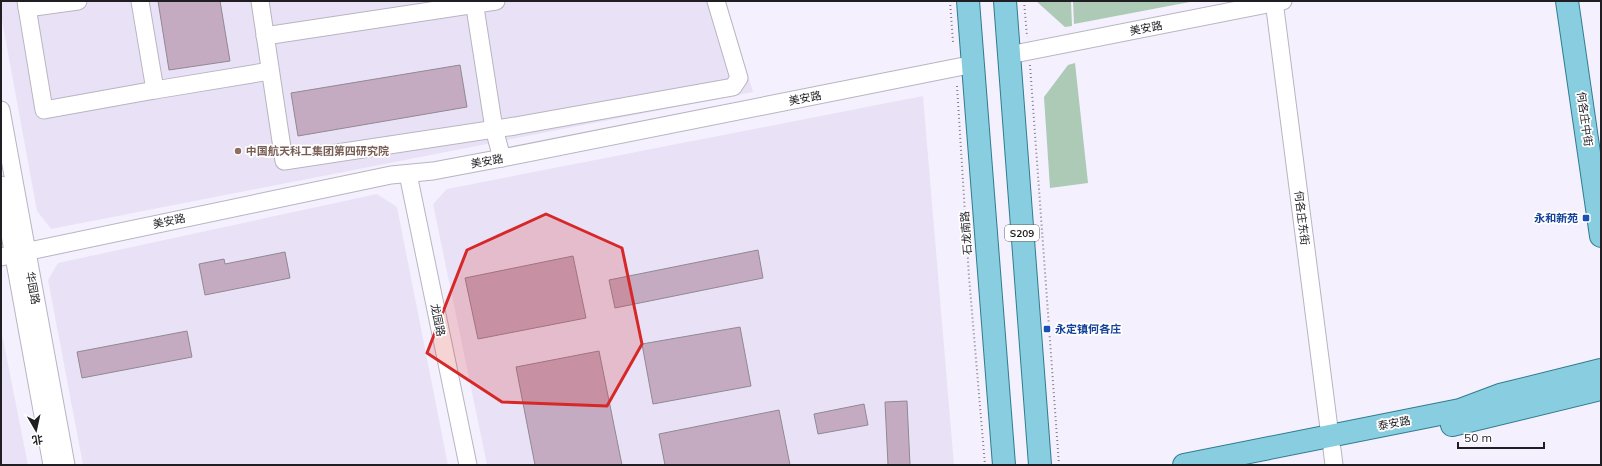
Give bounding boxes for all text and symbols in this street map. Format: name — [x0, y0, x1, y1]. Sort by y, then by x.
street label: 美安路 — [1128, 18, 1164, 38]
street label: 美安路 — [787, 88, 823, 108]
street label: 何各庄中街 — [1574, 91, 1596, 147]
place label: 中国航天科工集团第四研究院 — [246, 144, 389, 158]
marker: 中国航天科工集团第四研究院 — [233, 146, 243, 156]
street label: 美安路 — [470, 151, 504, 171]
street label: 何各庄东街 — [1292, 190, 1312, 246]
street label: 美安路 — [151, 211, 187, 231]
street label: 石龙南路 — [957, 211, 975, 255]
place label: 永和新苑 — [1534, 211, 1578, 225]
marker: 永和新苑 — [1581, 213, 1591, 223]
road number: S209 — [1005, 225, 1039, 241]
street label: 华园路 — [23, 270, 43, 306]
street label: 龙园路 — [428, 302, 448, 338]
place label: 永定镇何各庄 — [1055, 322, 1121, 336]
marker: 永定镇何各庄 — [1042, 324, 1052, 334]
north arrow — [16, 410, 56, 450]
street label: 泰安路 — [1376, 413, 1412, 433]
scale bar — [1458, 424, 1544, 450]
text: 50 m — [1464, 430, 1492, 445]
text: 北 — [31, 432, 44, 448]

